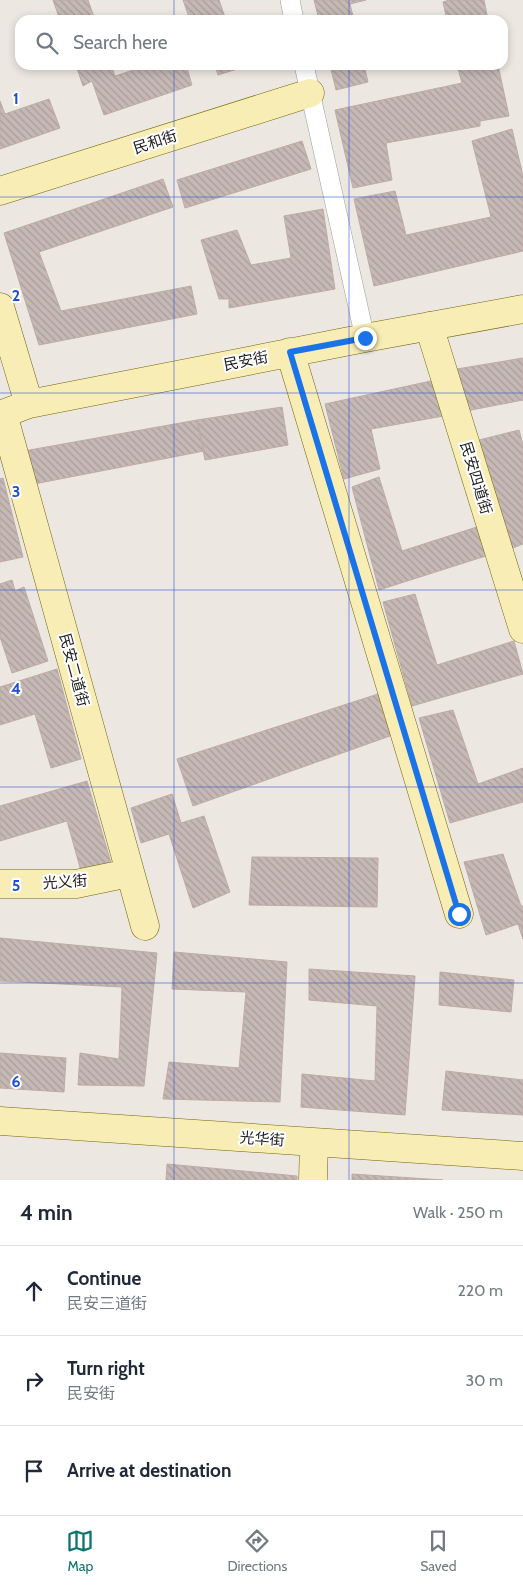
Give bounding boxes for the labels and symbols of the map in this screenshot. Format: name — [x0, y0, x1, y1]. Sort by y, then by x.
text: 1 — [13, 89, 19, 108]
street label: 民和街 — [131, 126, 179, 158]
text: 2 — [12, 286, 20, 305]
route end — [354, 327, 377, 350]
street label: 民安街 — [222, 348, 270, 374]
street label: 民安四道街 — [456, 439, 496, 517]
text: 3 — [12, 482, 20, 501]
street label: 民安二道街 — [56, 631, 92, 709]
text: 4 — [11, 679, 21, 698]
street label: 光义街 — [42, 871, 88, 893]
text: 5 — [12, 876, 20, 895]
route start — [448, 903, 471, 926]
text: 6 — [12, 1072, 21, 1091]
street label: 光华街 — [239, 1128, 285, 1150]

